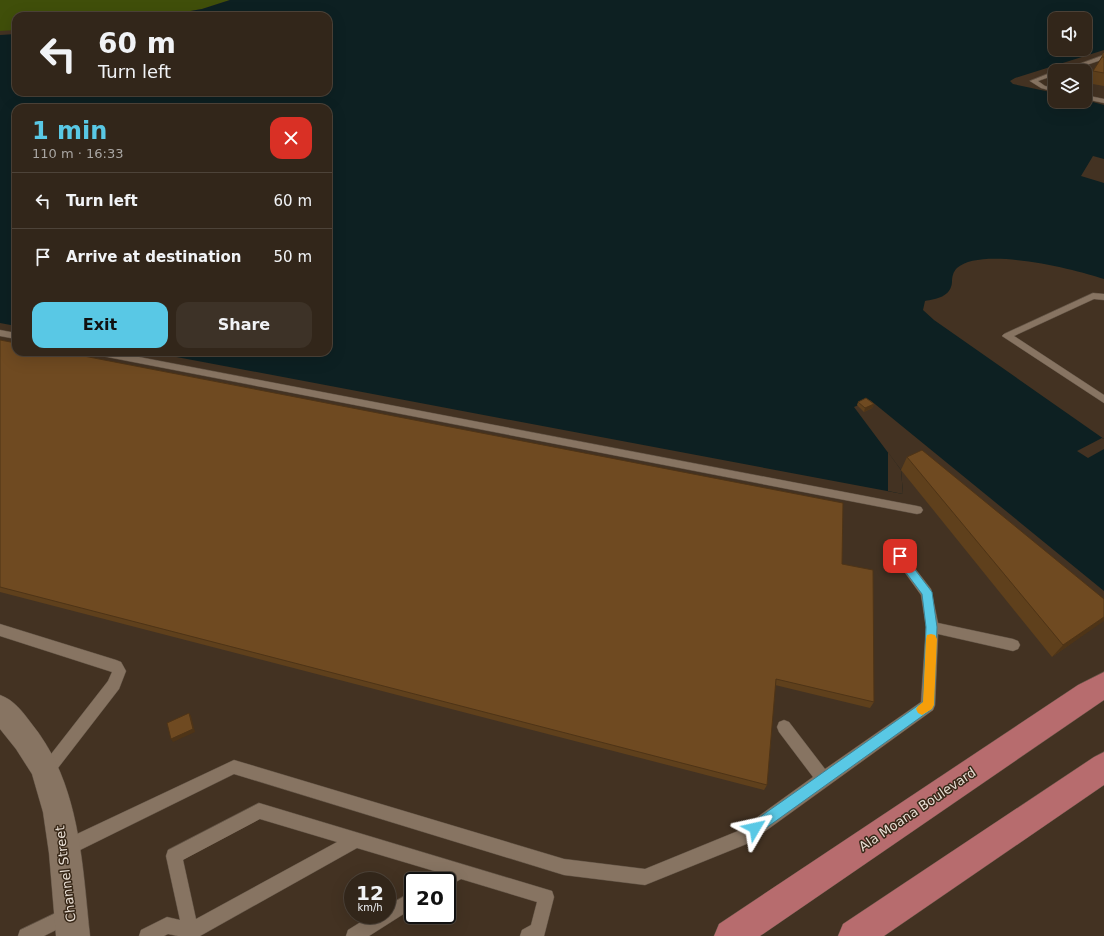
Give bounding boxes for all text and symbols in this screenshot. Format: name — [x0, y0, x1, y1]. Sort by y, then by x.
map controls — [1048, 12, 1092, 108]
button: sound — [1048, 12, 1092, 56]
text: 60 m — [98, 27, 176, 60]
icon: left — [32, 28, 84, 80]
text: Turn left — [98, 61, 171, 82]
button: layers — [1048, 64, 1092, 108]
text: 1 min — [32, 117, 107, 145]
button: close — [270, 117, 312, 159]
text: 110 m · 16:33 — [32, 146, 123, 161]
icon: left — [32, 190, 54, 212]
text: Turn left — [66, 192, 138, 210]
text: 60 m — [274, 192, 312, 210]
icon: arrive — [32, 246, 54, 268]
text: Arrive at destination — [66, 248, 241, 266]
text: 50 m — [274, 248, 312, 266]
button: Exit — [32, 302, 168, 348]
button: Share — [176, 302, 312, 348]
pin — [883, 539, 917, 573]
icon: arrive — [889, 545, 911, 567]
street label: Ala Moana Boulevard — [856, 765, 979, 854]
position arrow — [734, 807, 776, 849]
street label: Channel Street — [52, 825, 79, 923]
speed limit sign: 20 — [404, 872, 456, 924]
text: 12 — [356, 881, 384, 905]
text: km/h — [357, 902, 383, 913]

